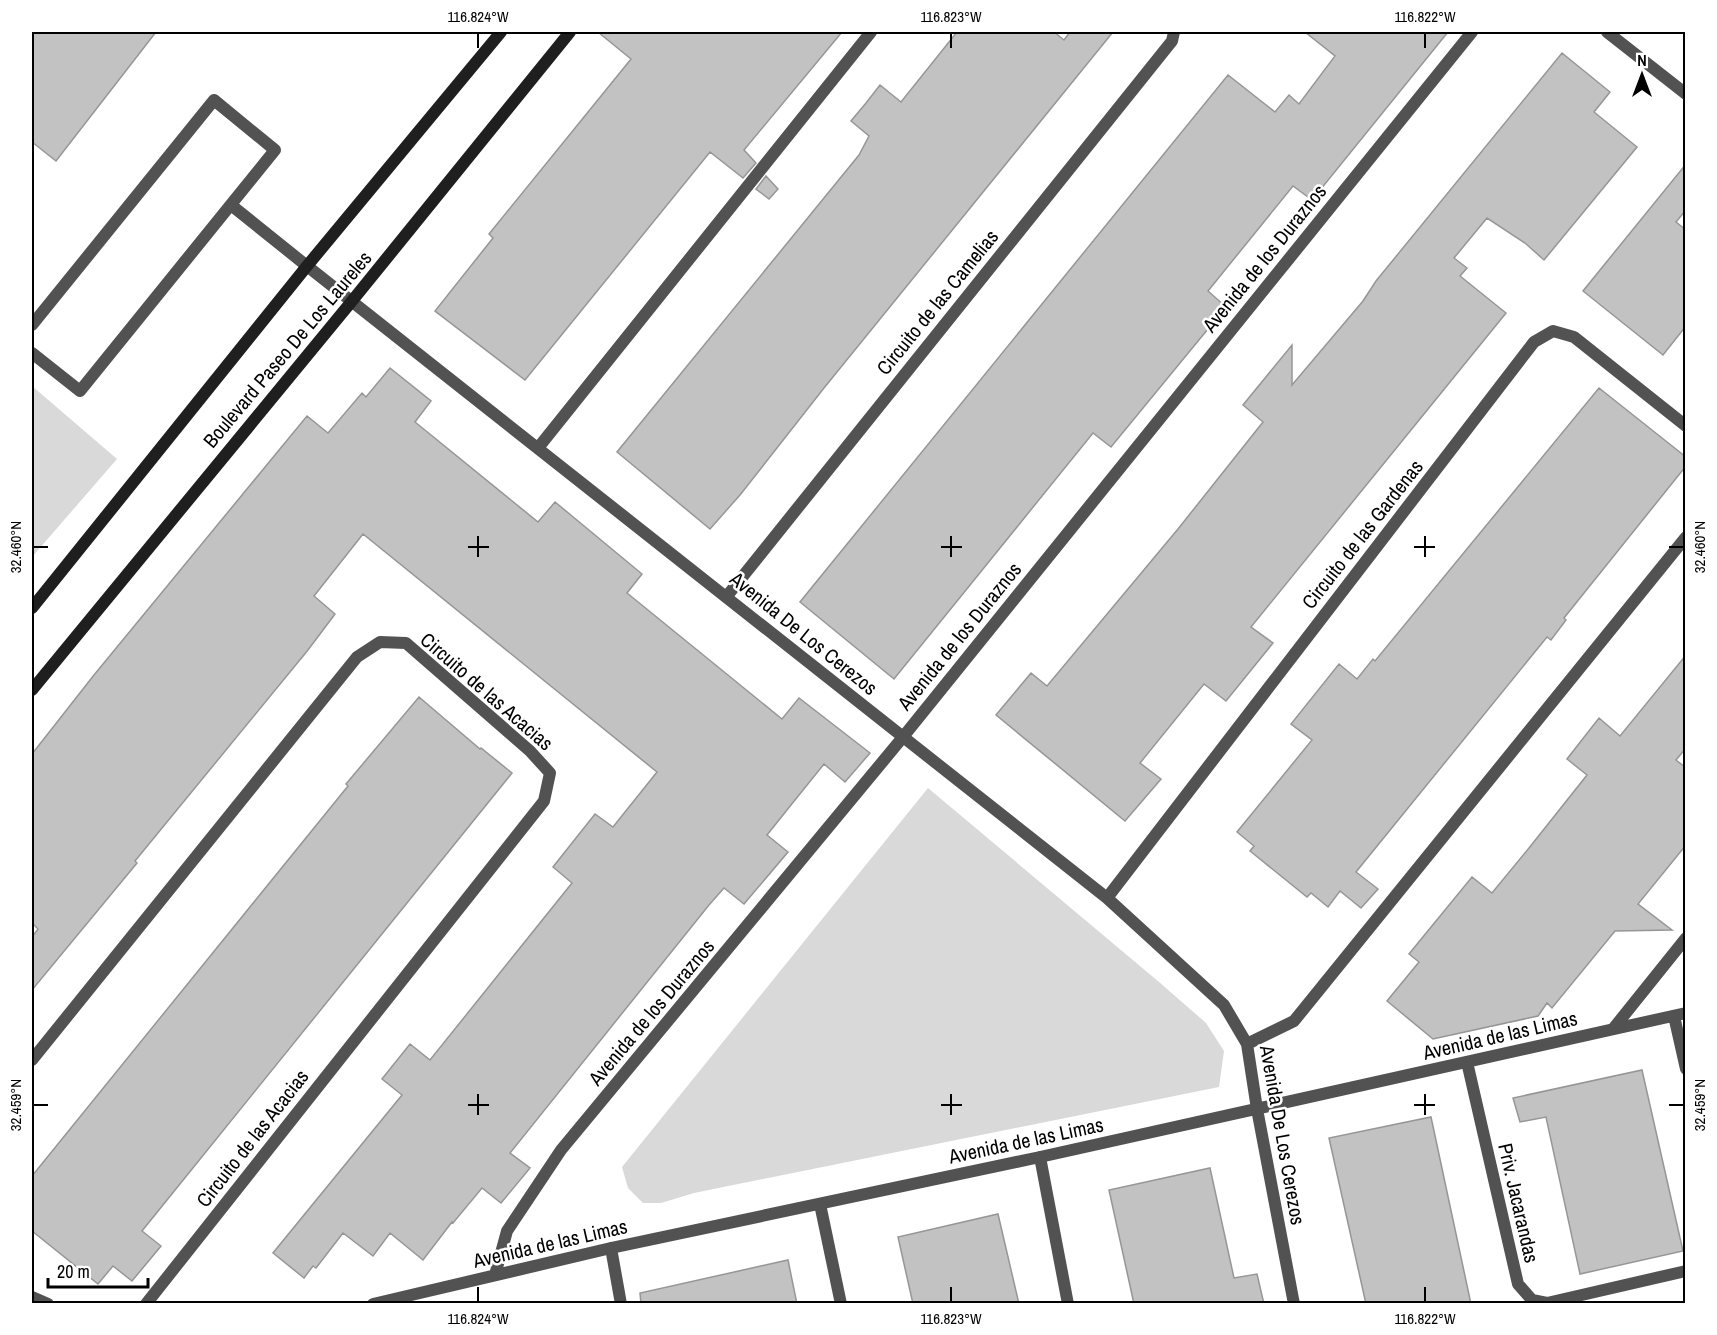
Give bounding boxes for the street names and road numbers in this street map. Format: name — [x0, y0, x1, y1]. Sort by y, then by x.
street label: Avenida de los Duraznos — [1195, 178, 1332, 338]
street label: Circuito de las Camelias — [870, 224, 1004, 380]
street label: Boulevard Paseo De Los Laureles — [197, 245, 377, 453]
street label: Circuito de las Gardenas — [1295, 454, 1429, 614]
street label: Avenida de los Duraznos — [890, 556, 1027, 716]
street label: Avenida De Los Cerezos — [724, 565, 883, 701]
street label: Circuito de las Acacias — [415, 626, 559, 756]
street label: Avenida de los Duraznos — [581, 933, 720, 1092]
street label: Avenida de las Limas — [1419, 1004, 1580, 1066]
street label: Avenida De Los Cerezos — [1254, 1042, 1312, 1227]
street label: Circuito de las Acacias — [190, 1064, 314, 1212]
street label: Avenida de las Limas — [945, 1110, 1106, 1170]
street label: Priv. Jacarandas — [1492, 1141, 1546, 1265]
street label: Avenida de las Limas — [469, 1212, 630, 1274]

